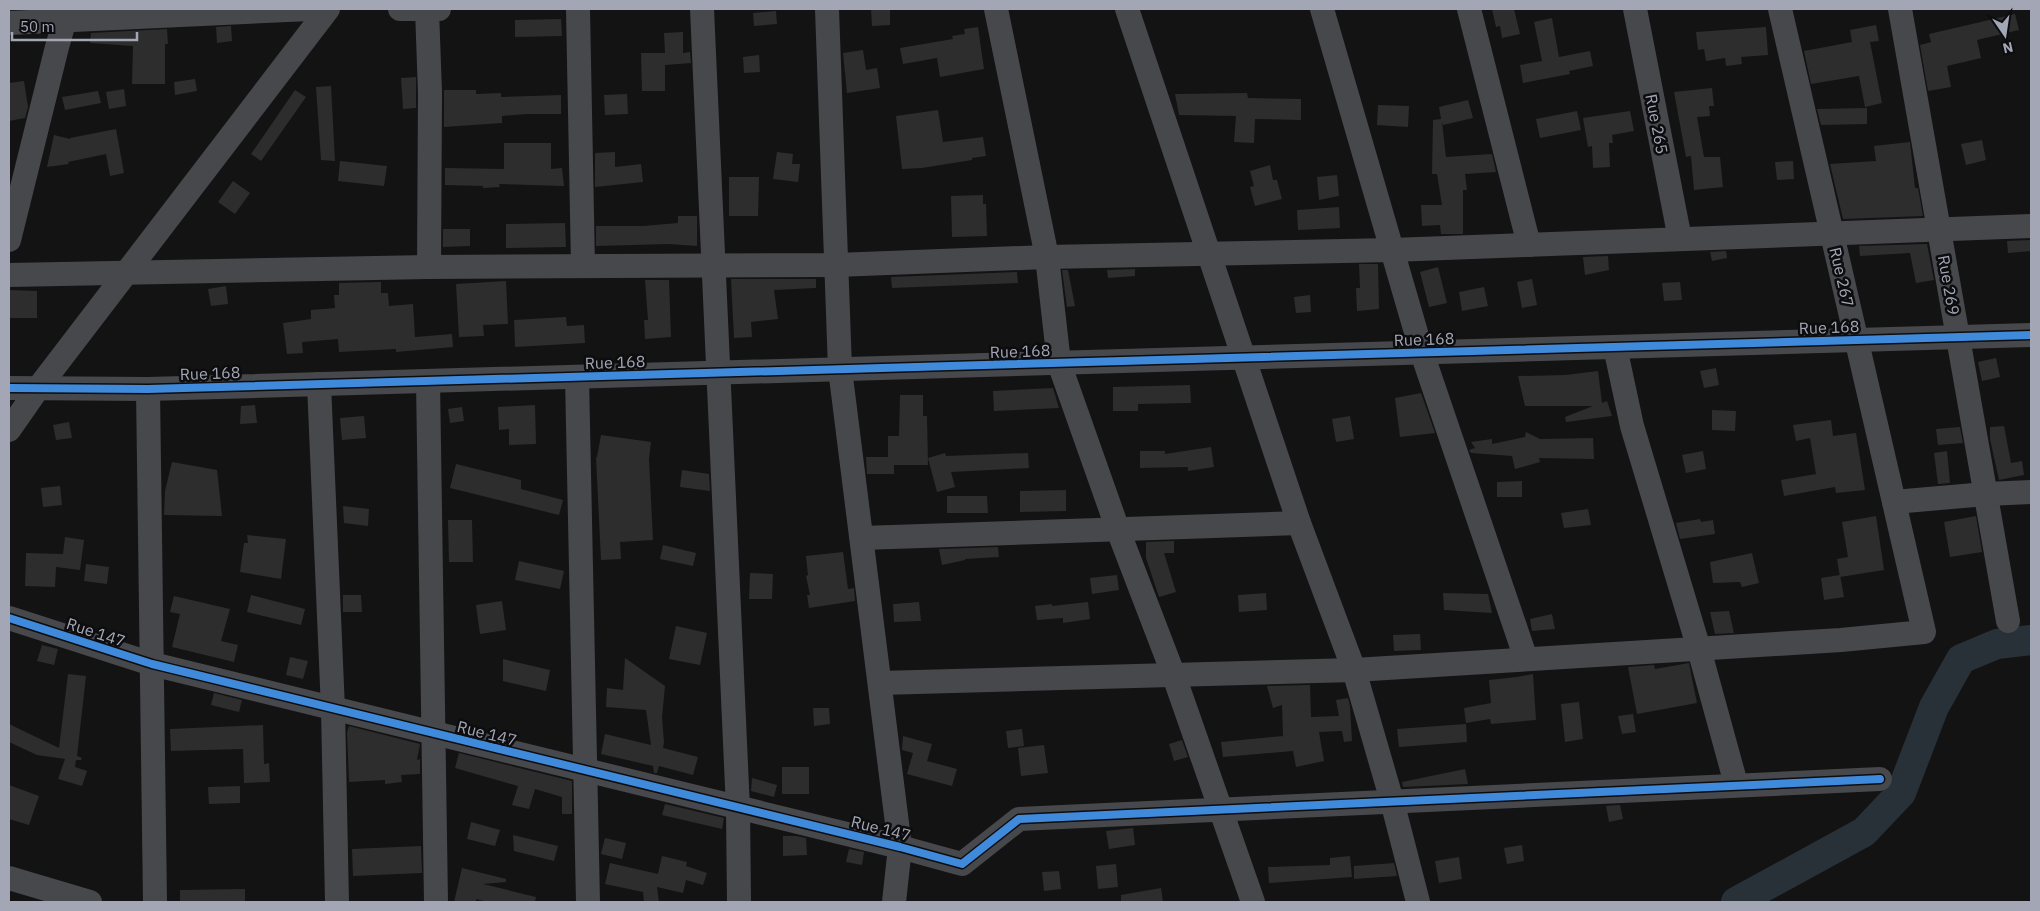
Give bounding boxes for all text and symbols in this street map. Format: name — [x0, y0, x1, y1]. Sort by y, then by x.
scale bar — [12, 10, 138, 42]
north arrow — [1980, 10, 2030, 60]
text: 50 m — [20, 17, 55, 36]
text: N — [2001, 38, 2015, 58]
street label: Rue 265 — [1641, 92, 1673, 156]
street label: Rue 267 — [1825, 245, 1859, 309]
street label: Rue 269 — [1934, 253, 1964, 317]
street label: Rue 168 — [1798, 316, 1860, 338]
street label: Rue 168 — [1393, 328, 1455, 350]
street label: Rue 168 — [989, 340, 1051, 362]
street label: Rue 168 — [584, 351, 646, 373]
street label: Rue 168 — [179, 362, 241, 384]
street label: Rue 147 — [64, 613, 128, 651]
street label: Rue 147 — [455, 716, 519, 750]
street label: Rue 147 — [849, 811, 913, 845]

